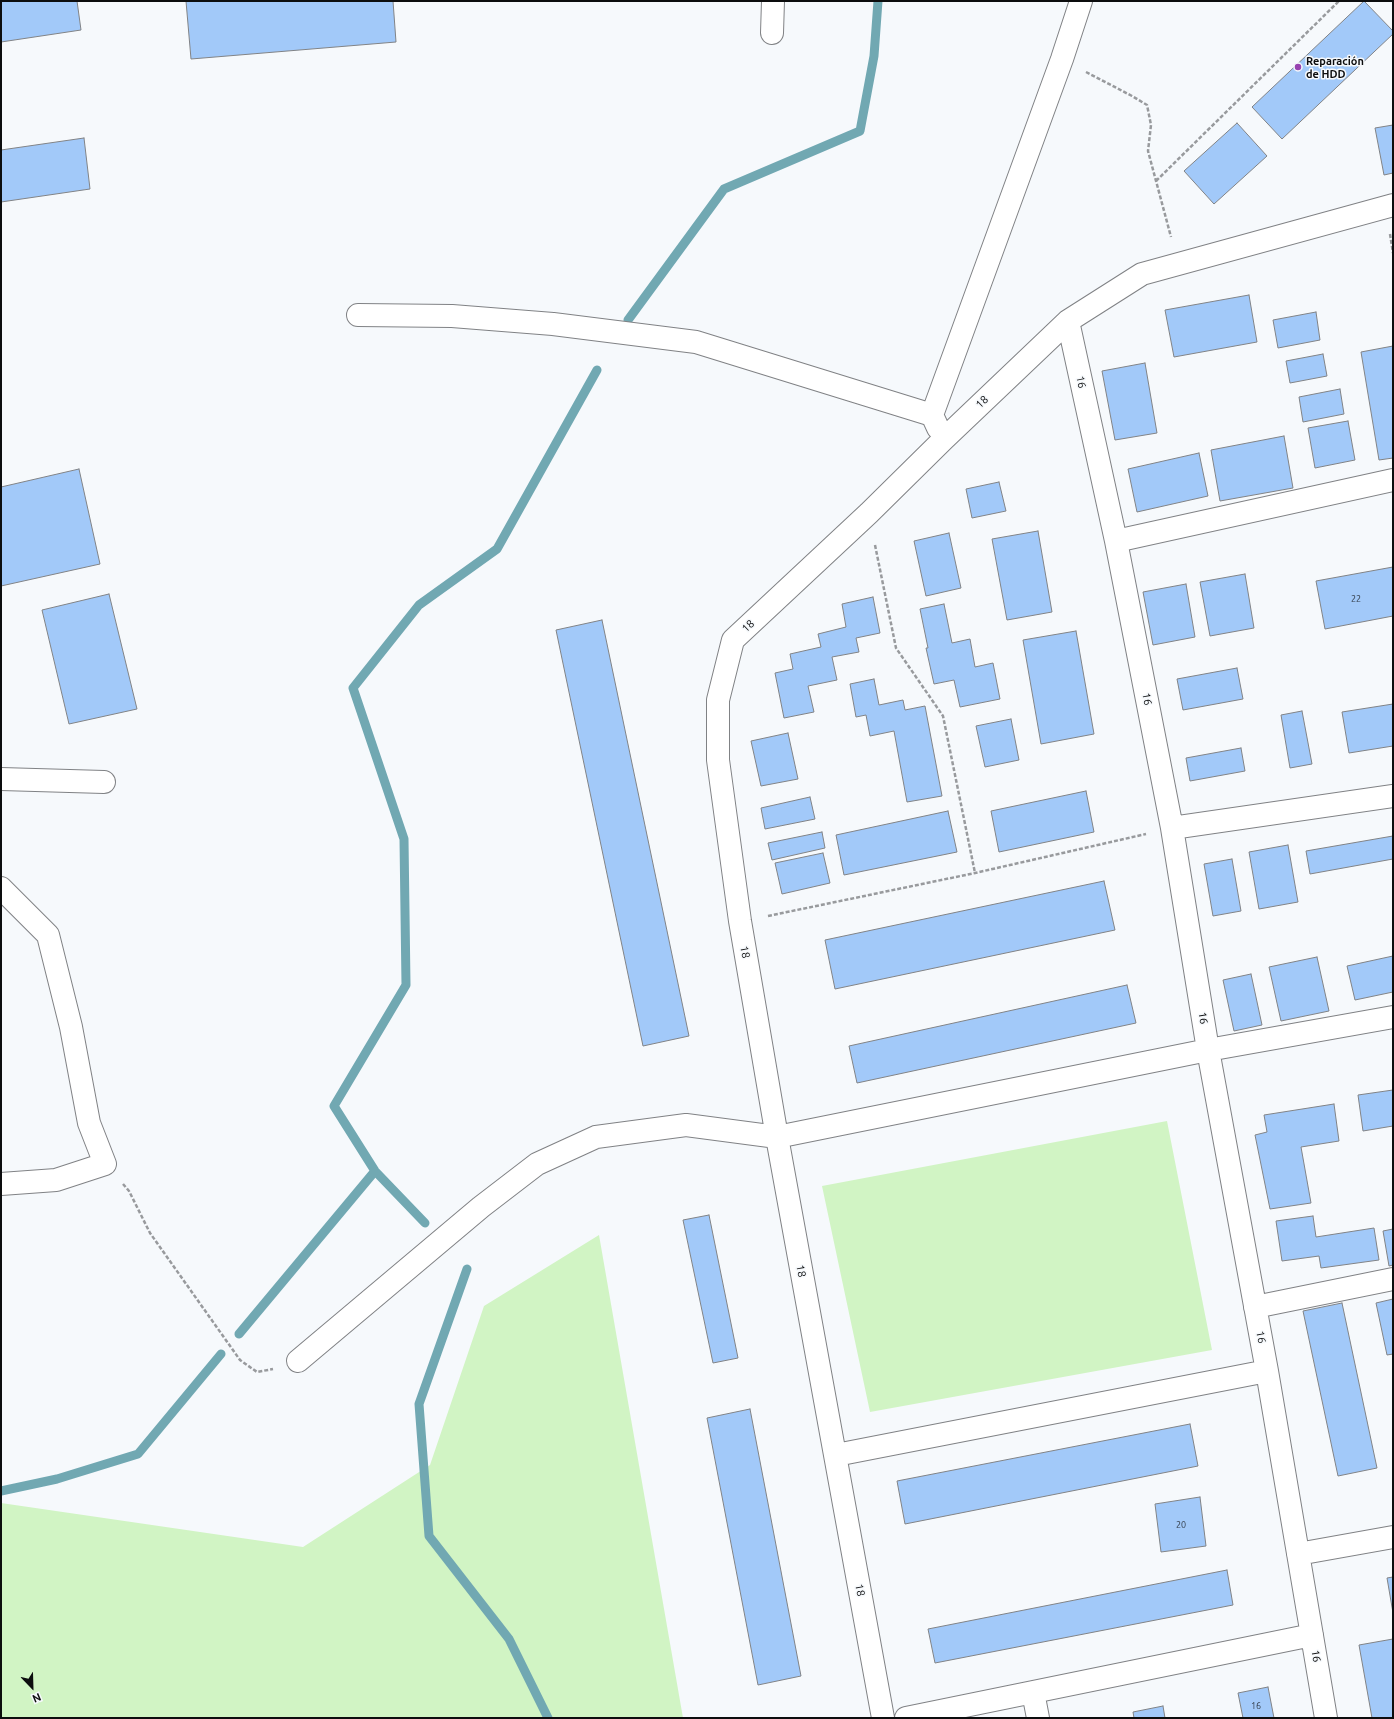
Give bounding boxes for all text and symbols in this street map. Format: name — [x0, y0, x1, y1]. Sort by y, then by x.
place label: Reparación de HDD — [1306, 54, 1364, 80]
marker: Reparación de HDD — [1293, 62, 1303, 72]
street label: 16 — [1073, 375, 1089, 389]
street label: 18 — [973, 393, 991, 411]
house number: 22 — [1351, 594, 1361, 604]
street label: 18 — [739, 617, 757, 635]
street label: 16 — [1139, 692, 1155, 706]
street label: 18 — [737, 945, 753, 959]
street label: 16 — [1196, 1011, 1210, 1025]
street label: 18 — [793, 1264, 809, 1278]
street label: 16 — [1253, 1330, 1269, 1344]
house number: 20 — [1176, 1520, 1186, 1530]
street label: 18 — [852, 1583, 868, 1597]
street label: 16 — [1309, 1649, 1323, 1663]
north arrow — [12, 1667, 52, 1707]
text: N — [31, 1691, 43, 1705]
house number: 16 — [1251, 1701, 1261, 1711]

